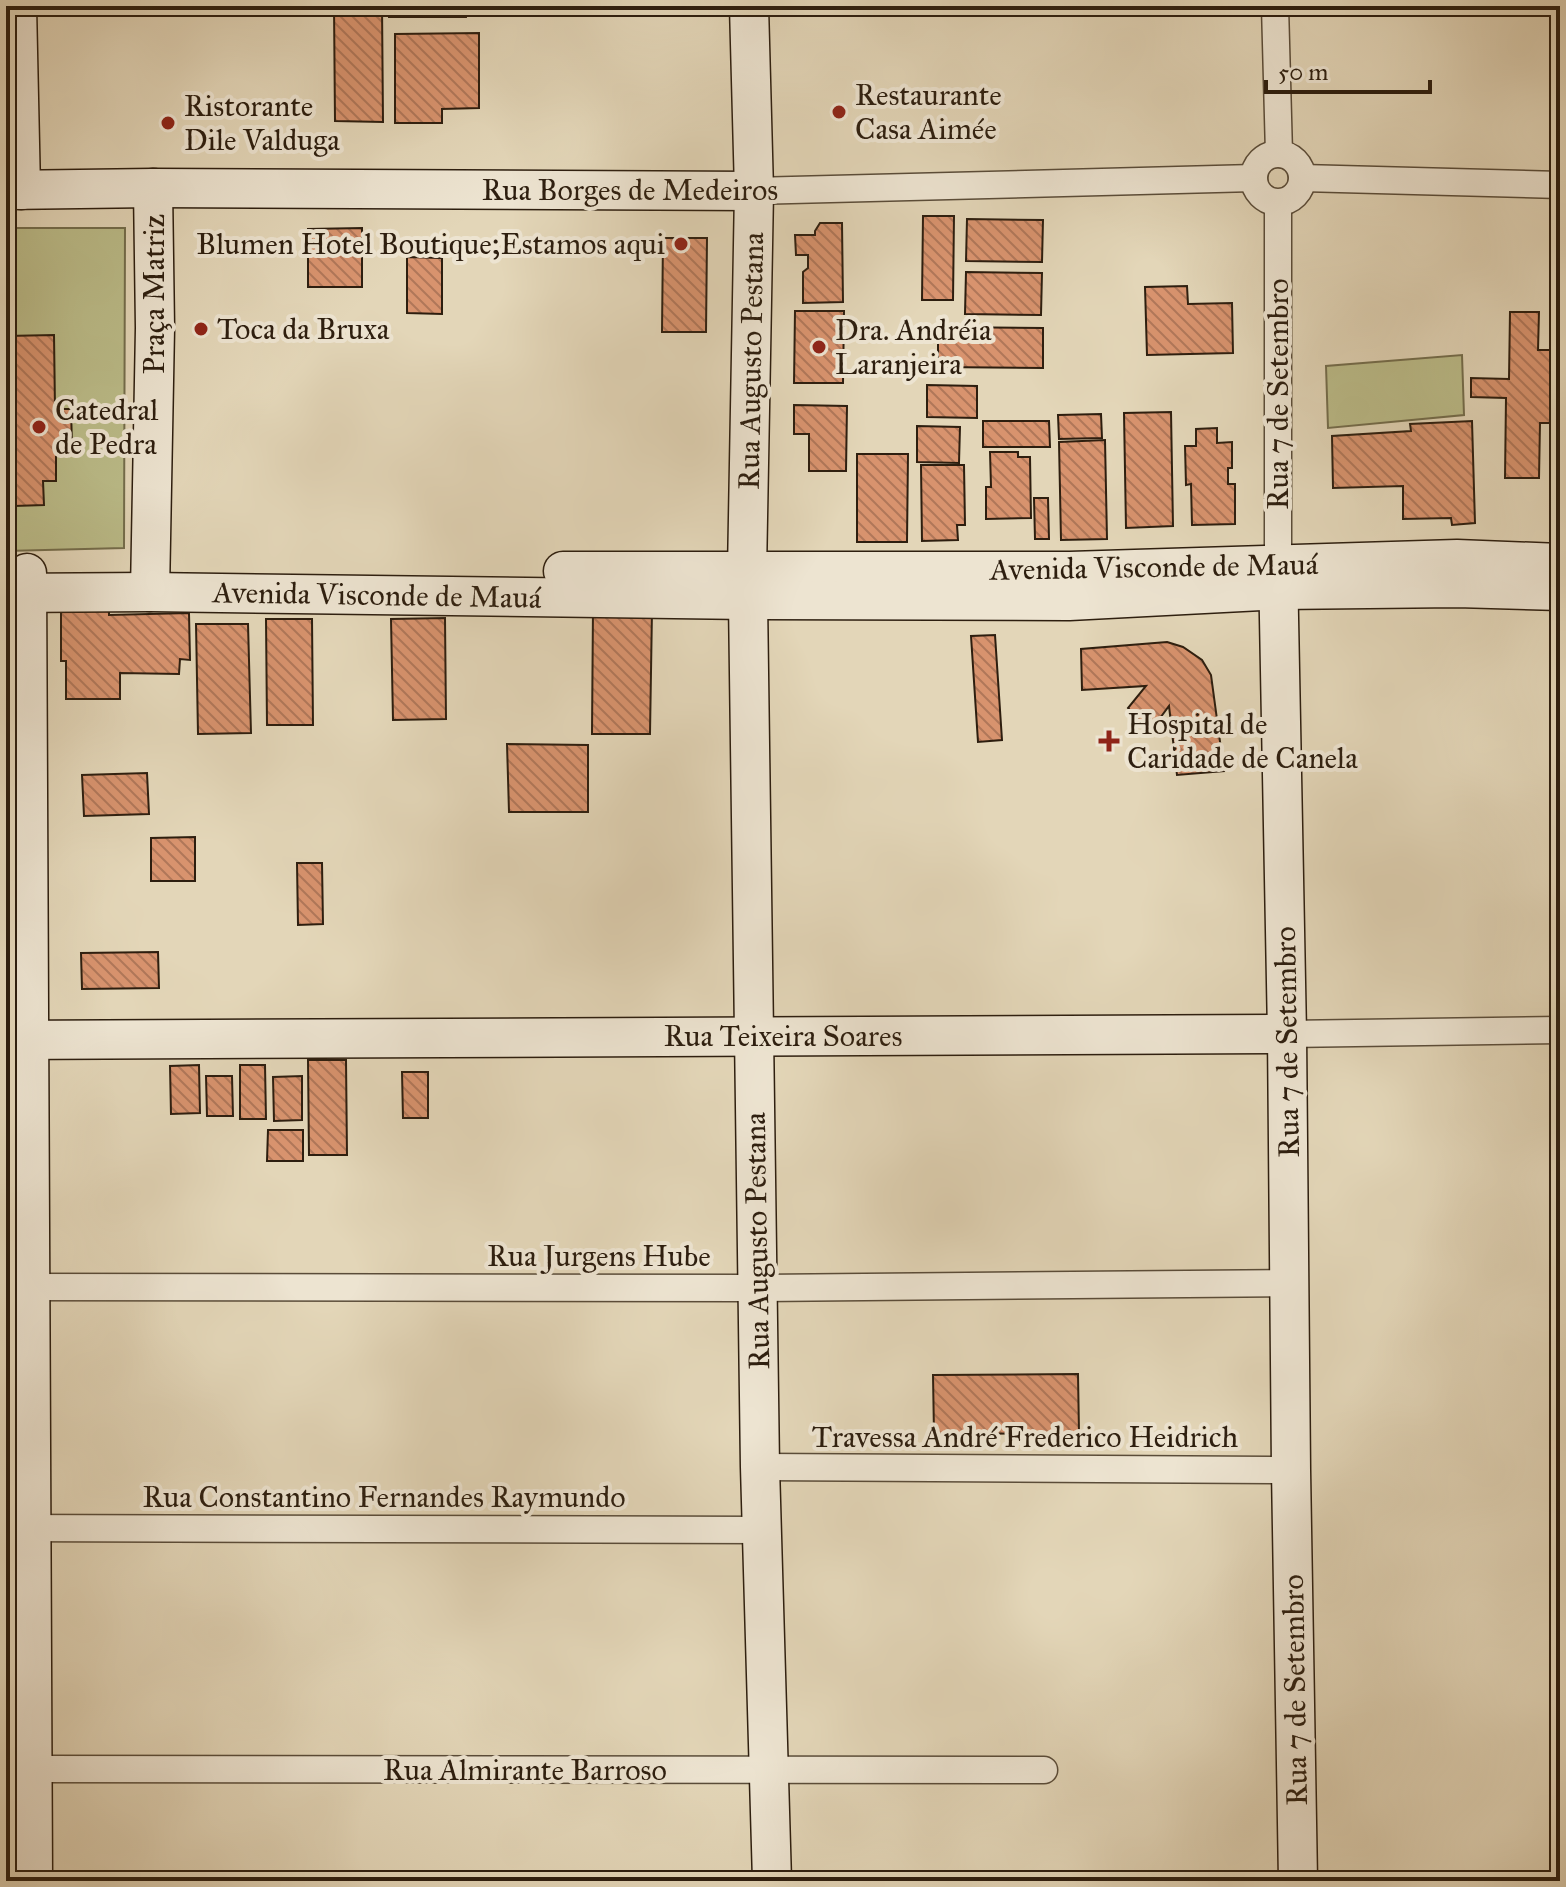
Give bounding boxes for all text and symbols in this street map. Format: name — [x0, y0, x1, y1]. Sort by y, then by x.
scale bar — [1266, 44, 1430, 94]
text: 50 m — [1278, 57, 1328, 87]
place label: Restaurante Casa Aimée — [855, 77, 1002, 147]
place label: Ristorante Dile Valduga — [184, 88, 340, 158]
marker: Restaurante Casa Aimée — [830, 103, 848, 121]
marker: Ristorante Dile Valduga — [159, 114, 177, 132]
street label: Rua Borges de Medeiros — [482, 172, 778, 208]
street label: Praça Matriz — [136, 214, 172, 374]
place label: Blumen Hotel Boutique;Estamos aqui — [196, 226, 665, 262]
street label: Rua Augusto Pestana — [731, 232, 771, 490]
marker: Blumen Hotel Boutique;Estamos aqui — [672, 235, 690, 253]
street label: Rua 7 de Setembro — [1260, 278, 1296, 510]
place label: Toca da Bruxa — [217, 311, 390, 347]
place label: Dra. Andréia Laranjeira — [835, 312, 992, 382]
marker: Toca da Bruxa — [192, 320, 210, 338]
marker: Dra. Andréia Laranjeira — [810, 338, 828, 356]
place label: Catedral de Pedra — [55, 392, 159, 462]
marker: Catedral de Pedra — [30, 418, 48, 436]
street label: Avenida Visconde de Mauá — [987, 546, 1319, 588]
street label: Avenida Visconde de Mauá — [210, 574, 542, 616]
place label: Hospital de Caridade de Canela — [1127, 706, 1358, 776]
marker: Hospital de Caridade de Canela — [1098, 730, 1120, 752]
street label: Rua 7 de Setembro — [1267, 926, 1307, 1158]
street label: Rua Teixeira Soares — [664, 1018, 902, 1054]
street label: Rua Augusto Pestana — [737, 1112, 777, 1370]
street label: Rua Jurgens Hube — [487, 1238, 711, 1274]
street label: Travessa André Frederico Heidrich — [812, 1419, 1239, 1455]
street label: Rua Constantino Fernandes Raymundo — [142, 1479, 626, 1515]
street label: Rua 7 de Setembro — [1275, 1574, 1315, 1806]
street label: Rua Almirante Barroso — [383, 1752, 667, 1788]

